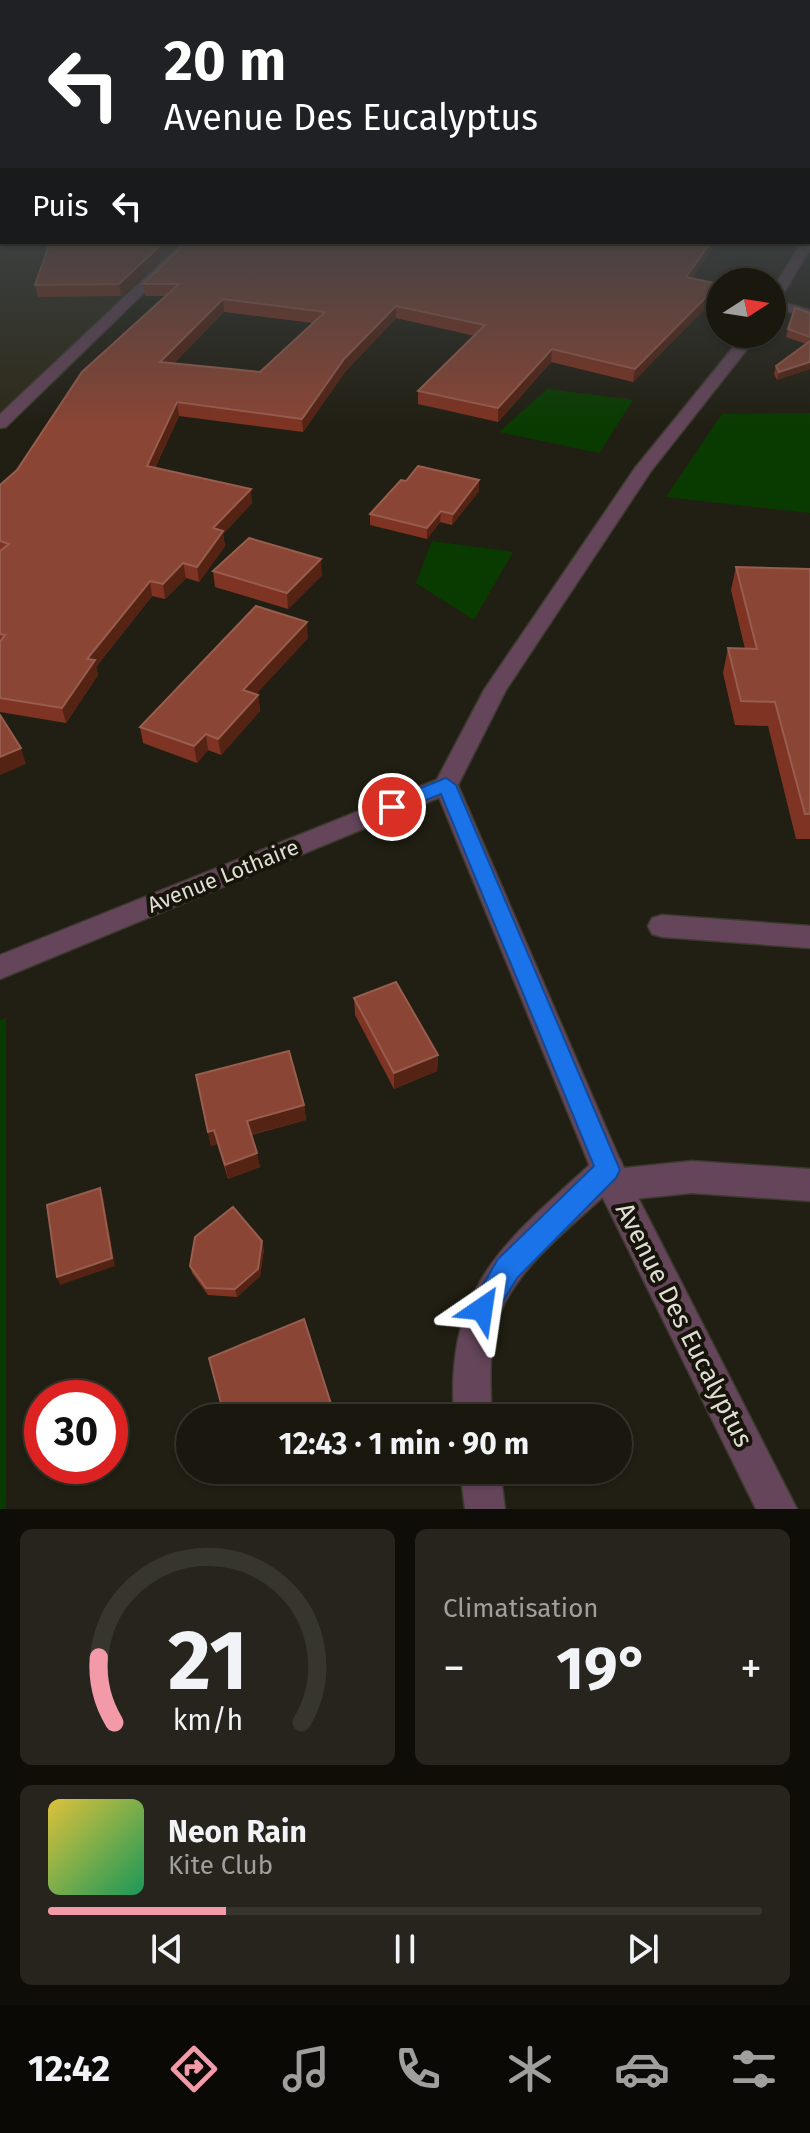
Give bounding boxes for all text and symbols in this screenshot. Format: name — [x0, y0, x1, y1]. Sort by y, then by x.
text: 20 m — [164, 28, 286, 95]
icon: left — [32, 32, 136, 136]
text: Avenue Des Eucalyptus — [164, 96, 538, 140]
icon: left — [105, 184, 149, 228]
text: Puis — [32, 188, 89, 224]
north arrow — [706, 268, 786, 348]
map controls — [706, 268, 786, 348]
pin — [358, 773, 426, 841]
icon: arrive — [370, 785, 414, 829]
street label: Avenue Lothaire — [143, 833, 303, 919]
street label: Avenue Des Eucalyptus — [609, 1198, 759, 1452]
position arrow — [440, 1267, 524, 1351]
speed limit sign: 30 — [24, 1380, 128, 1484]
text: 12:43 · 1 min · 90 m — [279, 1426, 529, 1462]
text: Climatisation — [443, 1593, 599, 1624]
text: 21 — [168, 1611, 247, 1711]
text: 19° — [556, 1633, 649, 1705]
text: − — [443, 1642, 465, 1695]
text: + — [740, 1642, 762, 1695]
text: km/h — [172, 1703, 243, 1738]
text: Neon Rain — [168, 1814, 307, 1850]
text: Kite Club — [168, 1850, 273, 1881]
icon: previous — [145, 1927, 189, 1971]
icon: pause — [383, 1927, 427, 1971]
icon: next — [621, 1927, 665, 1971]
icon: directions — [166, 2041, 222, 2097]
icon: music — [278, 2041, 334, 2097]
icon: phone — [390, 2041, 446, 2097]
icon: climate — [502, 2041, 558, 2097]
icon: car — [614, 2041, 670, 2097]
icon: filters — [726, 2041, 782, 2097]
text: 12:42 — [28, 2047, 110, 2091]

